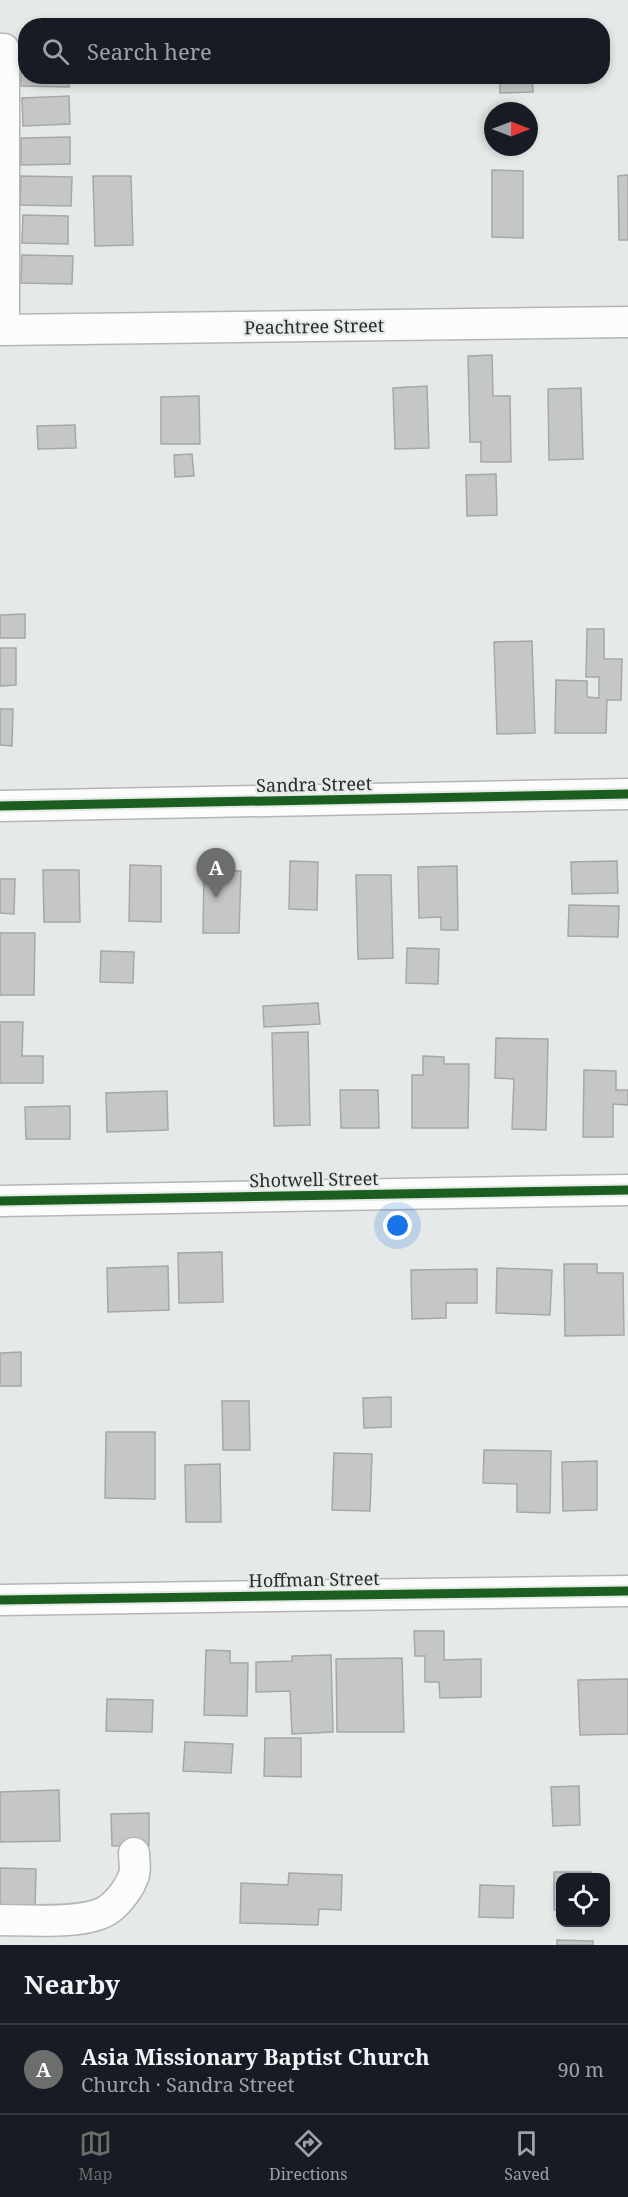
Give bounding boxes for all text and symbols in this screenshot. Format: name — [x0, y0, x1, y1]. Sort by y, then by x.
search box — [18, 18, 610, 84]
icon: search — [39, 35, 72, 68]
text: Search here — [87, 36, 212, 66]
north arrow — [484, 102, 538, 156]
street label: Peachtree Street — [244, 313, 384, 339]
street label: Sandra Street — [256, 771, 372, 797]
pin: A — [196, 848, 236, 898]
street label: Shotwell Street — [249, 1166, 379, 1192]
your location — [383, 1211, 412, 1240]
street label: Hoffman Street — [248, 1566, 380, 1592]
map controls — [556, 1873, 610, 1927]
button: locate — [556, 1873, 610, 1927]
text: Nearby — [24, 1966, 120, 2002]
text: Asia Missionary Baptist Church — [81, 2041, 430, 2071]
text: A — [36, 2056, 51, 2083]
text: 90 m — [558, 2056, 604, 2083]
text: Church · Sandra Street — [81, 2071, 295, 2098]
tab: Map — [78, 2127, 112, 2185]
tab: Directions — [269, 2127, 347, 2185]
tab: Saved — [504, 2127, 550, 2185]

